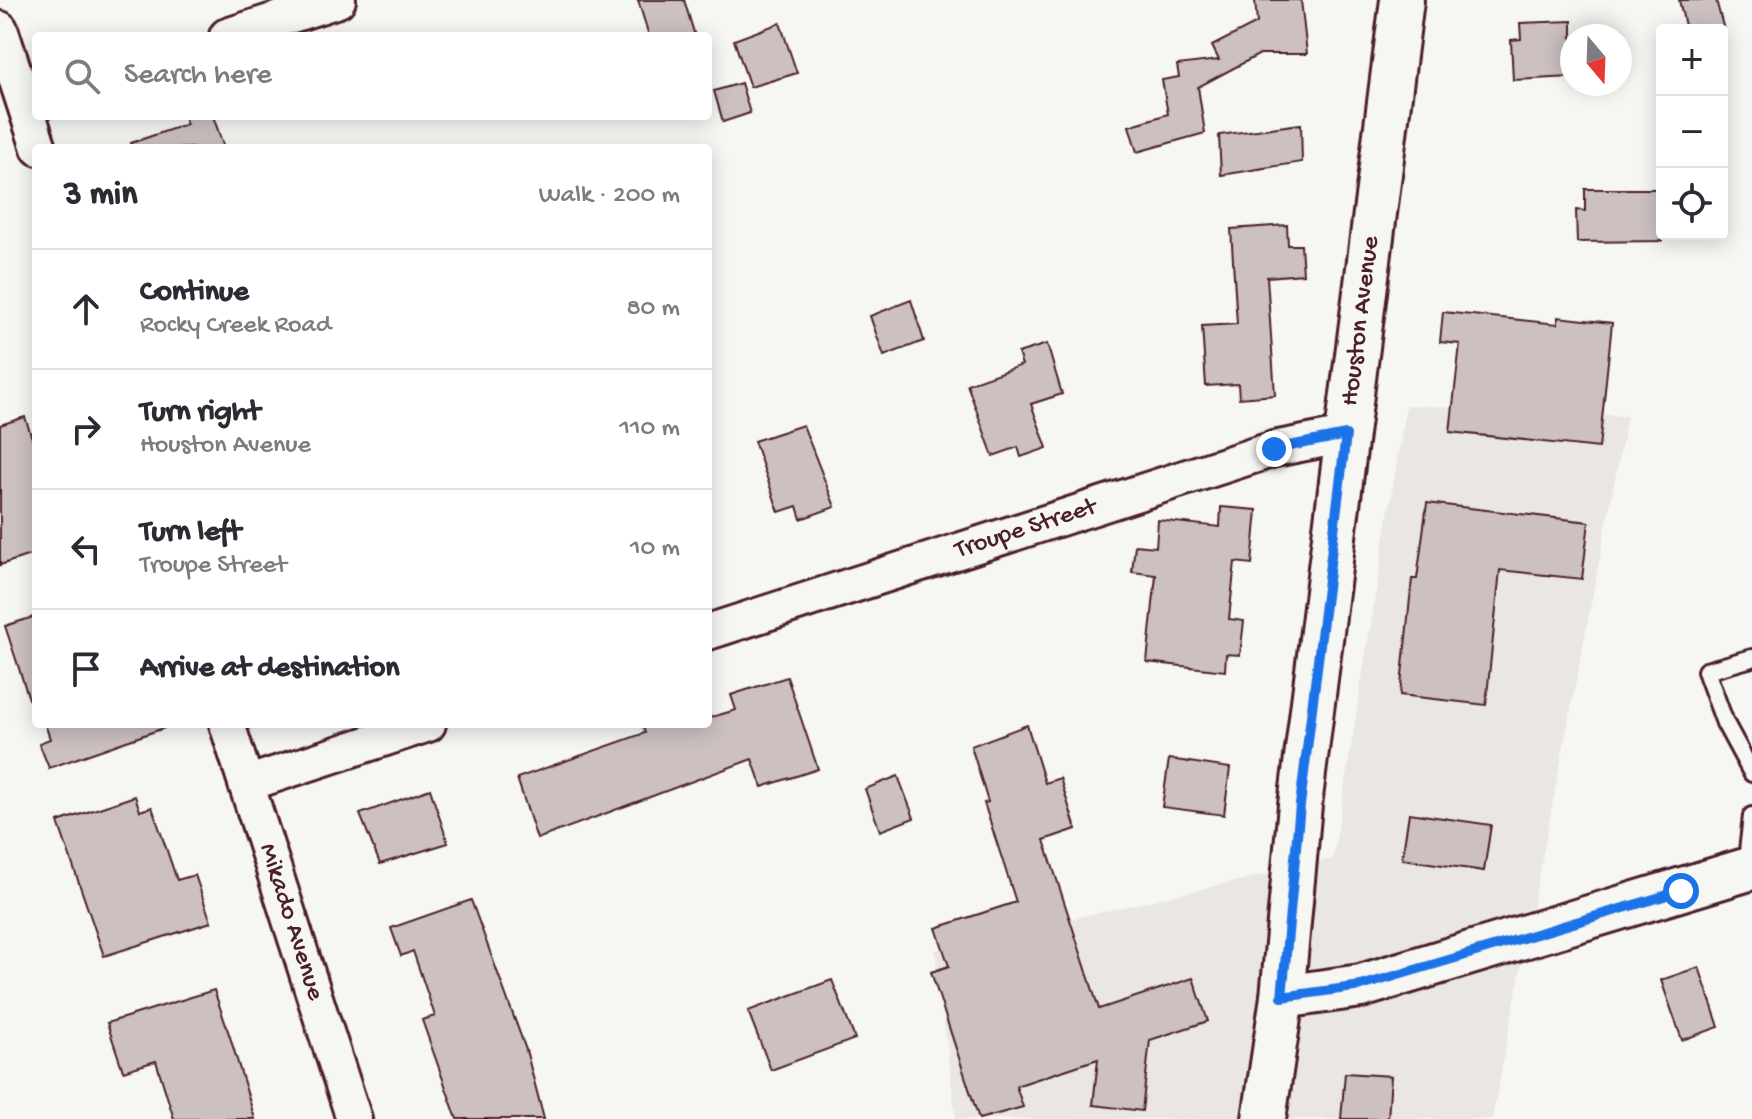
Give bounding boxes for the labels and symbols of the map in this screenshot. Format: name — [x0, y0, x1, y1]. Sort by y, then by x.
north arrow — [1560, 24, 1632, 96]
street label: Houston Avenue — [1335, 234, 1388, 408]
route end — [1256, 431, 1292, 467]
street label: Troupe Street — [949, 491, 1103, 567]
street label: Mikado Avenue — [251, 840, 331, 1005]
route start — [1663, 873, 1699, 909]

